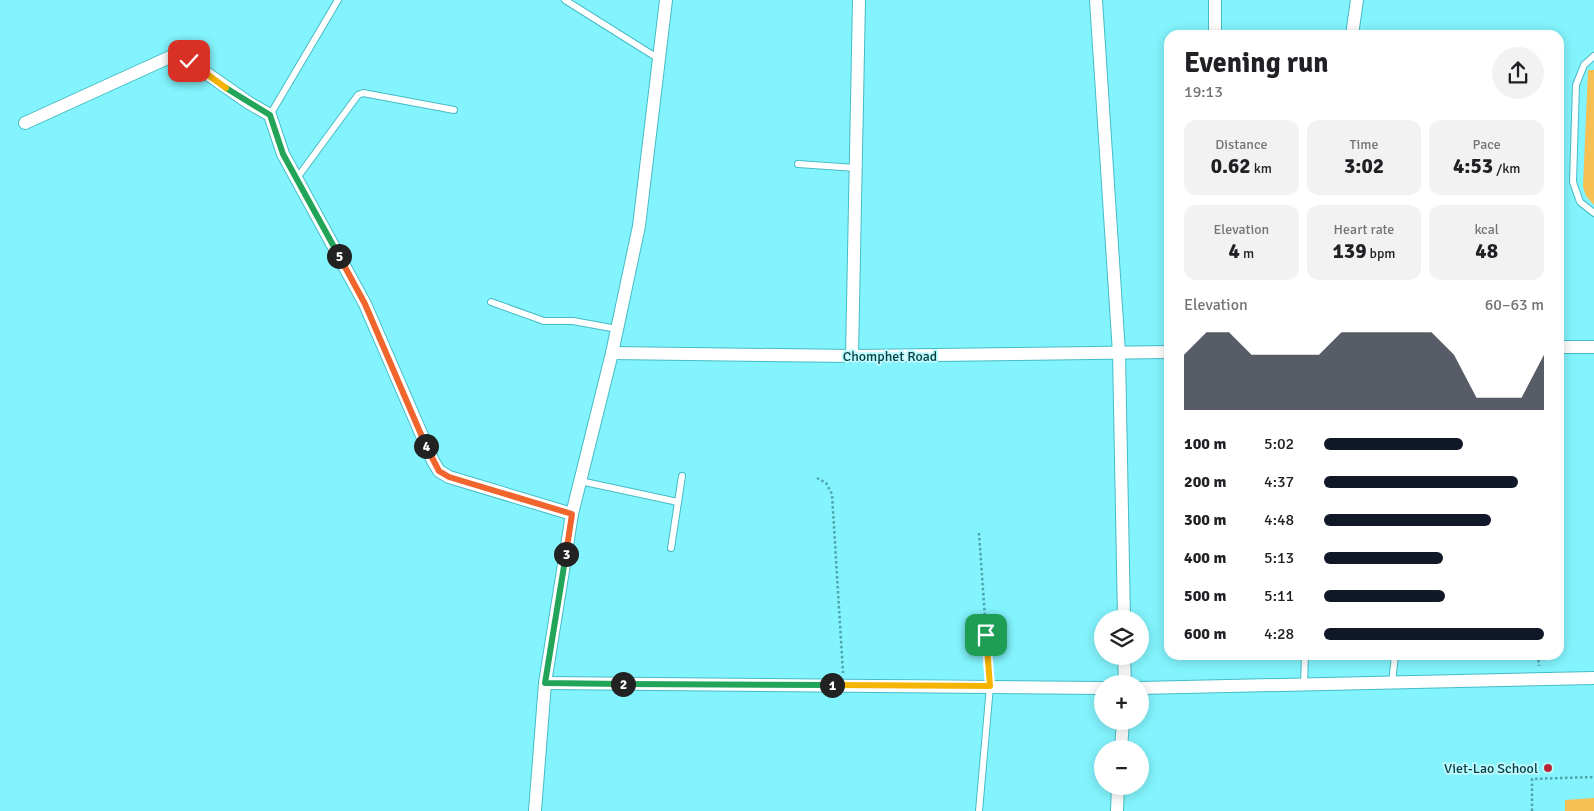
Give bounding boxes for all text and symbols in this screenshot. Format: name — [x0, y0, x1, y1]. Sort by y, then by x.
pin — [168, 40, 210, 82]
text: Evening run — [1184, 46, 1329, 80]
icon: check — [175, 47, 203, 75]
button: share — [1492, 47, 1544, 99]
text: 19:13 — [1184, 82, 1223, 102]
text: Distance — [1215, 136, 1267, 153]
text: Time — [1350, 136, 1378, 153]
text: Pace — [1473, 136, 1501, 153]
text: 0.62 — [1211, 153, 1251, 179]
text: 3:02 — [1344, 153, 1384, 179]
text: 4:53 — [1453, 153, 1493, 179]
text: km — [1251, 160, 1272, 177]
text: /km — [1493, 160, 1520, 177]
text: Elevation — [1213, 221, 1269, 238]
text: Heart rate — [1334, 221, 1394, 238]
text: kcal — [1474, 221, 1499, 238]
text: 4 — [1229, 238, 1240, 264]
text: 139 — [1332, 238, 1366, 264]
text: 48 — [1475, 238, 1498, 264]
pin: 5 — [326, 244, 352, 268]
text: m — [1240, 245, 1254, 262]
text: bpm — [1366, 245, 1396, 262]
text: 5 — [336, 248, 343, 265]
text: Elevation — [1184, 295, 1248, 315]
text: 60–63 m — [1485, 295, 1544, 315]
street label: Chomphet Road — [843, 348, 937, 365]
pin: 4 — [414, 434, 438, 458]
text: 100 m — [1184, 434, 1226, 454]
text: 5:02 — [1264, 434, 1294, 454]
text: 4 — [423, 438, 430, 455]
text: 200 m — [1184, 472, 1226, 492]
text: 4:37 — [1264, 472, 1294, 492]
text: 300 m — [1184, 510, 1226, 530]
text: 4:48 — [1264, 510, 1294, 530]
pin: 3 — [554, 542, 578, 566]
text: 3 — [563, 546, 570, 563]
text: 400 m — [1184, 548, 1226, 568]
text: 5:13 — [1264, 548, 1294, 568]
text: 500 m — [1184, 586, 1226, 606]
text: 5:11 — [1264, 586, 1294, 606]
map controls — [1094, 610, 1149, 795]
button: layers — [1094, 610, 1149, 665]
pin — [965, 614, 1007, 656]
icon: arrive — [972, 621, 1000, 649]
text: 600 m — [1184, 624, 1226, 644]
text: 4:28 — [1264, 624, 1294, 644]
pin: 2 — [610, 672, 636, 696]
pin: 1 — [820, 672, 844, 698]
button: + — [1094, 675, 1149, 730]
text: 2 — [620, 676, 627, 693]
text: 1 — [829, 677, 836, 694]
button: − — [1094, 740, 1149, 795]
place label: Viet-Lao School — [1444, 760, 1538, 777]
marker: Viet-Lao School — [1542, 762, 1554, 774]

